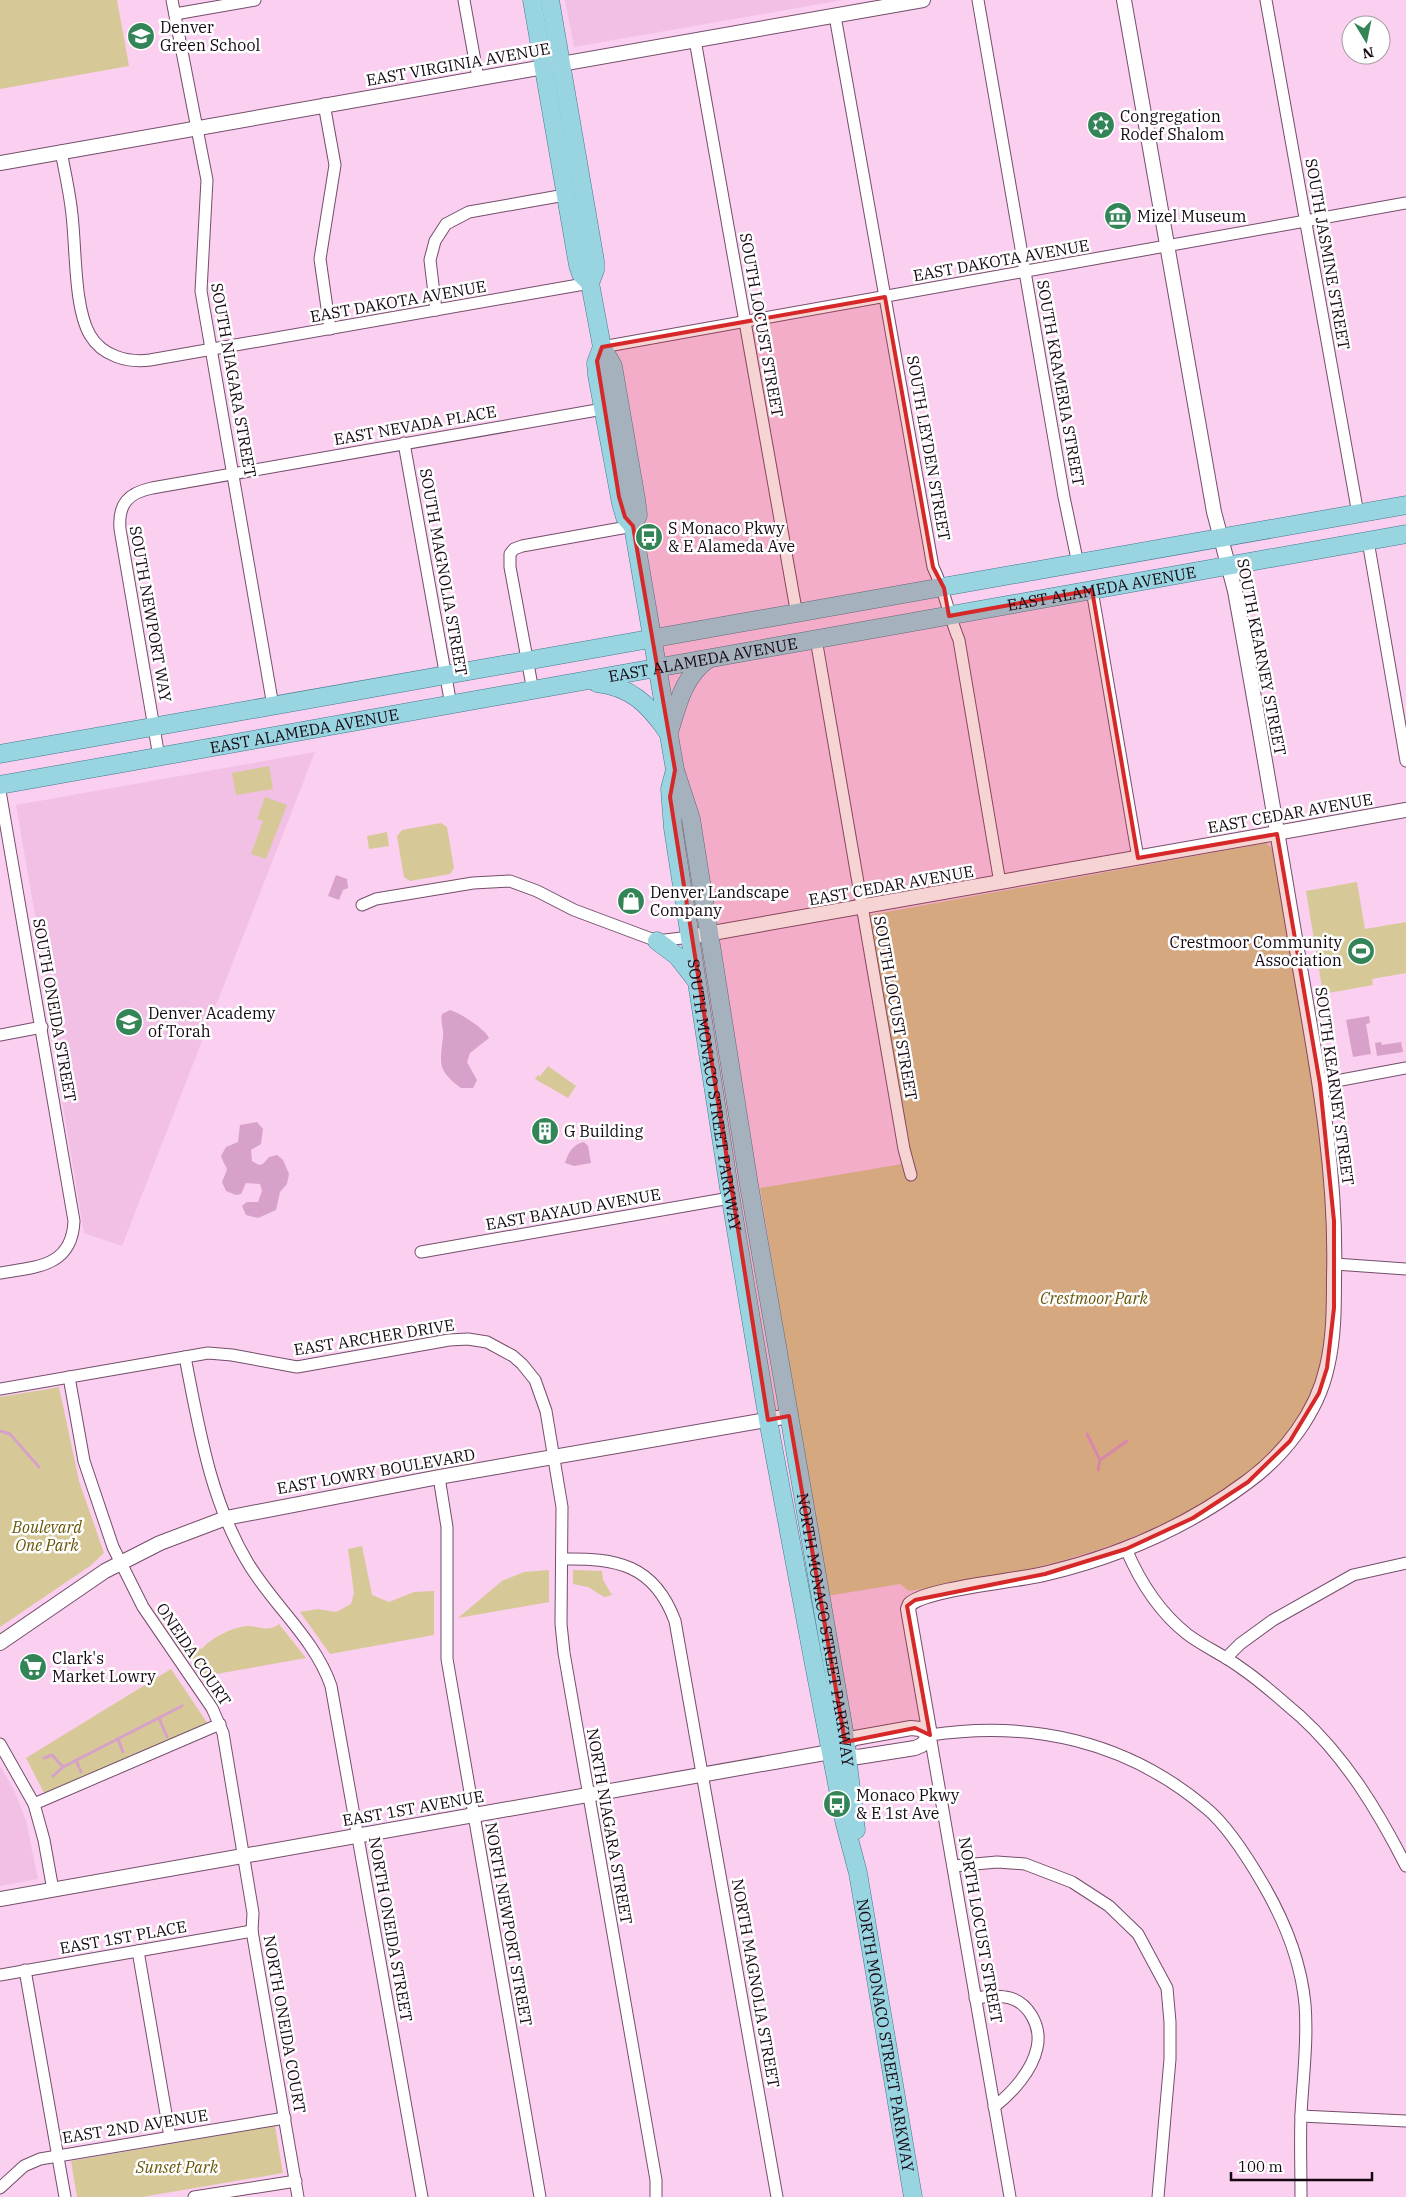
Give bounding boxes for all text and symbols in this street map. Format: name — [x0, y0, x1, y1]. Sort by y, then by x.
north arrow — [1341, 15, 1391, 65]
place label: Denver Green School — [160, 17, 261, 55]
school or university icon: Denver Green School — [126, 21, 156, 51]
street label: EAST VIRGINIA AVENUE — [364, 38, 552, 90]
text: N — [1361, 43, 1375, 63]
place label: Congregation Rodef Shalom — [1120, 106, 1224, 144]
synagogue icon: Congregation Rodef Shalom — [1086, 110, 1116, 140]
street label: SOUTH JASMINE STREET — [1301, 157, 1355, 351]
museum icon: Mizel Museum — [1103, 201, 1133, 231]
place label: Mizel Museum — [1137, 206, 1246, 226]
street label: SOUTH LOCUST STREET — [736, 231, 788, 419]
street label: EAST DAKOTA AVENUE — [911, 235, 1091, 285]
street label: EAST DAKOTA AVENUE — [308, 276, 488, 326]
street label: SOUTH KRAMERIA STREET — [1033, 278, 1089, 488]
street label: SOUTH NIAGARA STREET — [207, 281, 261, 479]
street label: SOUTH LEYDEN STREET — [903, 354, 955, 542]
street label: EAST NEVADA PLACE — [332, 401, 498, 449]
street label: SOUTH MAGNOLIA STREET — [416, 467, 472, 677]
place label: S Monaco Pkwy & E Alameda Ave — [668, 518, 795, 556]
bus stop icon: S Monaco Pkwy & E Alameda Ave — [634, 522, 664, 552]
street label: SOUTH NEWPORT WAY — [126, 524, 176, 704]
street label: SOUTH KEARNEY STREET — [1233, 557, 1291, 757]
street label: EAST ALAMEDA AVENUE — [1005, 562, 1198, 615]
street label: EAST ALAMEDA AVENUE — [607, 633, 799, 686]
street label: EAST ALAMEDA AVENUE — [208, 704, 400, 757]
street label: EAST CEDAR AVENUE — [1206, 789, 1374, 837]
street label: EAST CEDAR AVENUE — [807, 861, 975, 909]
place label: Denver Landscape Company — [650, 882, 789, 920]
shop icon: Denver Landscape Company — [616, 886, 646, 916]
street label: SOUTH LOCUST STREET — [870, 914, 922, 1102]
street label: SOUTH ONEIDA STREET — [29, 917, 81, 1103]
place label: Crestmoor Community Association — [1169, 932, 1342, 970]
sports icon: Crestmoor Community Association — [1346, 936, 1376, 966]
street label: SOUTH MONACO STREET PARKWAY — [683, 957, 746, 1233]
street label: SOUTH KEARNEY STREET — [1311, 985, 1359, 1187]
place label: Denver Academy of Torah — [148, 1003, 276, 1041]
school or university icon: Denver Academy of Torah — [114, 1007, 144, 1037]
building icon: G Building — [530, 1116, 560, 1146]
place label: G Building — [564, 1121, 644, 1141]
street label: EAST BAYAUD AVENUE — [484, 1184, 662, 1234]
park label: Crestmoor Park — [1040, 1288, 1148, 1308]
street label: EAST ARCHER DRIVE — [292, 1314, 456, 1360]
street label: EAST LOWRY BOULEVARD — [275, 1444, 477, 1498]
street label: NORTH MONACO STREET PARKWAY — [793, 1491, 858, 1768]
park label: Boulevard One Park — [11, 1517, 82, 1555]
street label: ONEIDA COURT — [152, 1599, 236, 1709]
place label: Clark's Market Lowry — [52, 1648, 156, 1686]
supermarket icon: Clark's Market Lowry — [18, 1652, 48, 1682]
street label: NORTH NIAGARA STREET — [583, 1726, 637, 1926]
place label: Monaco Pkwy & E 1st Ave — [856, 1785, 960, 1823]
street label: EAST 1ST AVENUE — [341, 1786, 485, 1830]
bus stop icon: Monaco Pkwy & E 1st Ave — [822, 1789, 852, 1819]
street label: NORTH NEWPORT STREET — [481, 1821, 537, 2027]
street label: NORTH ONEIDA STREET — [365, 1835, 417, 2023]
street label: NORTH LOCUST STREET — [955, 1835, 1007, 2025]
street label: NORTH MAGNOLIA STREET — [728, 1877, 784, 2089]
street label: NORTH MONACO STREET PARKWAY — [852, 1897, 919, 2174]
street label: EAST 1ST PLACE — [58, 1916, 188, 1958]
street label: NORTH ONEIDA COURT — [259, 1933, 311, 2115]
street label: EAST 2ND AVENUE — [61, 2105, 209, 2147]
scale bar — [1231, 2150, 1372, 2182]
park label: Sunset Park — [135, 2157, 219, 2177]
text: 100 m — [1238, 2157, 1283, 2176]

